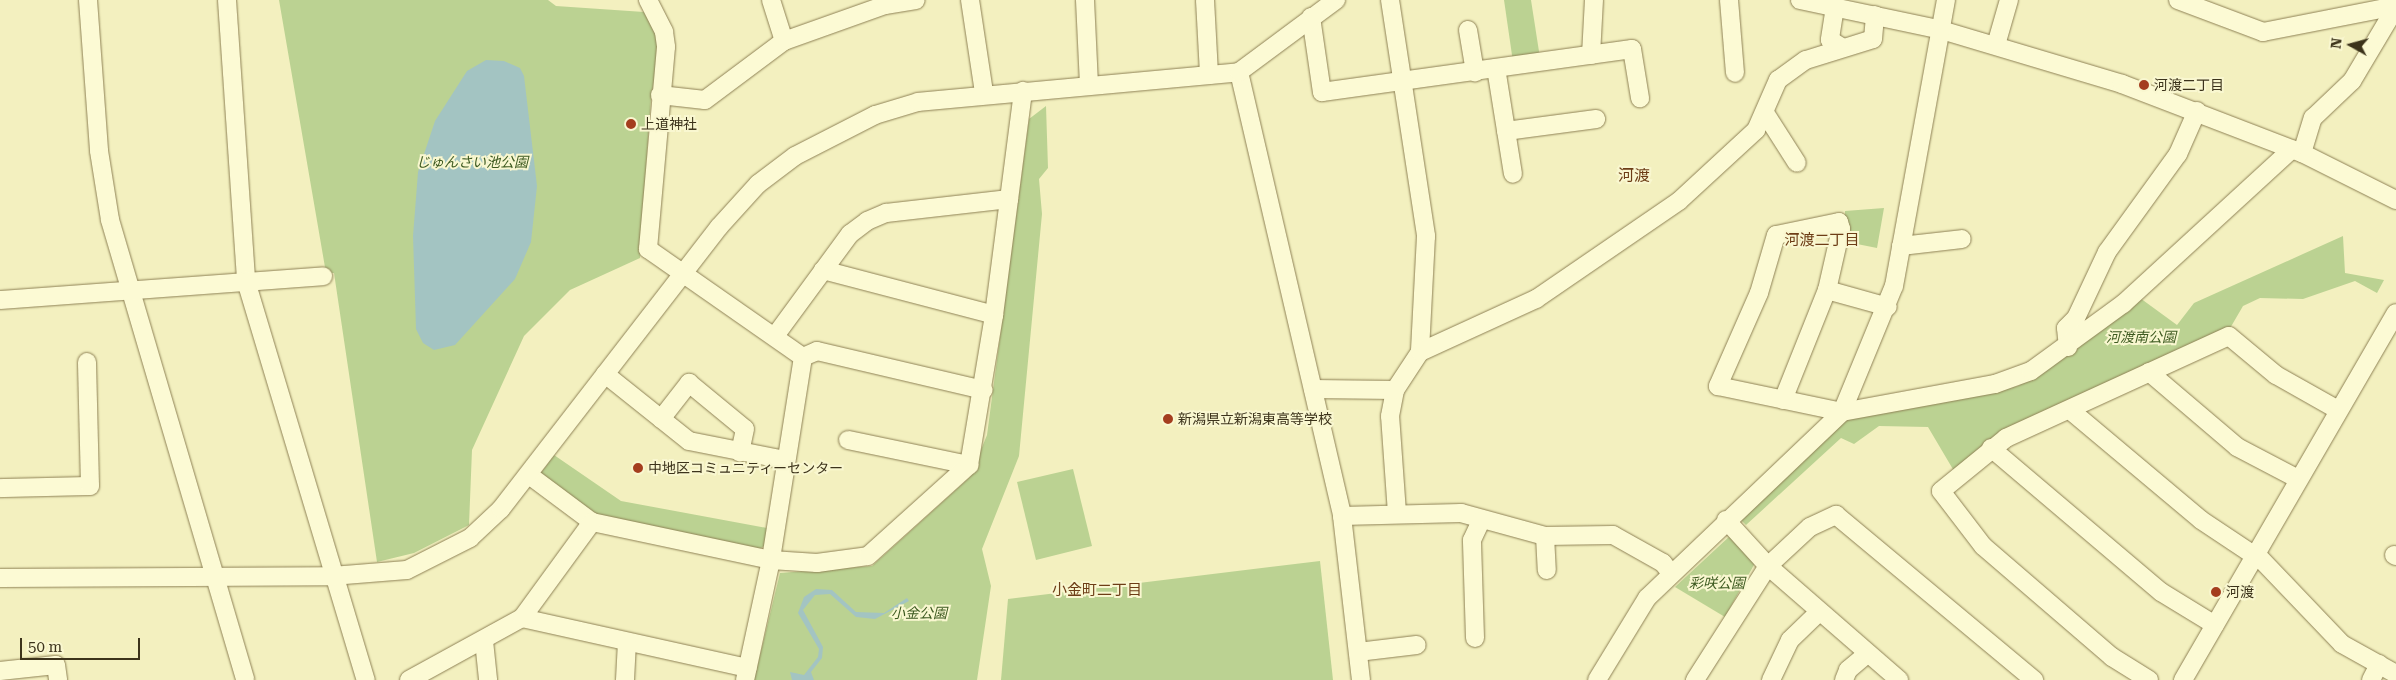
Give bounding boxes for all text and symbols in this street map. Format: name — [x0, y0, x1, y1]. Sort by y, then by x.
north arrow — [2326, 20, 2376, 70]
text: N — [2328, 37, 2345, 49]
place label: 河渡二丁目 — [2154, 77, 2224, 93]
marker: 河渡二丁目 — [2138, 79, 2150, 91]
place label: 上道神社 — [641, 116, 697, 132]
marker: 上道神社 — [625, 118, 637, 130]
park label: じゅんさい池公園 — [416, 154, 528, 170]
district label: 河渡 — [1618, 166, 1650, 186]
district label: 河渡二丁目 — [1785, 232, 1859, 250]
park label: 河渡南公園 — [2106, 329, 2176, 345]
place label: 新潟県立新潟東高等学校 — [1178, 411, 1332, 427]
marker: 新潟県立新潟東高等学校 — [1162, 413, 1174, 425]
place label: 中地区コミュニティーセンター — [648, 460, 844, 476]
marker: 中地区コミュニティーセンター — [632, 462, 644, 474]
park label: 彩咲公園 — [1689, 575, 1745, 591]
district label: 小金町二丁目 — [1052, 582, 1142, 600]
place label: 河渡 — [2226, 584, 2254, 600]
marker: 河渡 — [2210, 586, 2222, 598]
park label: 小金公園 — [891, 605, 947, 621]
scale bar — [22, 628, 142, 660]
text: 50 m — [28, 638, 62, 656]

